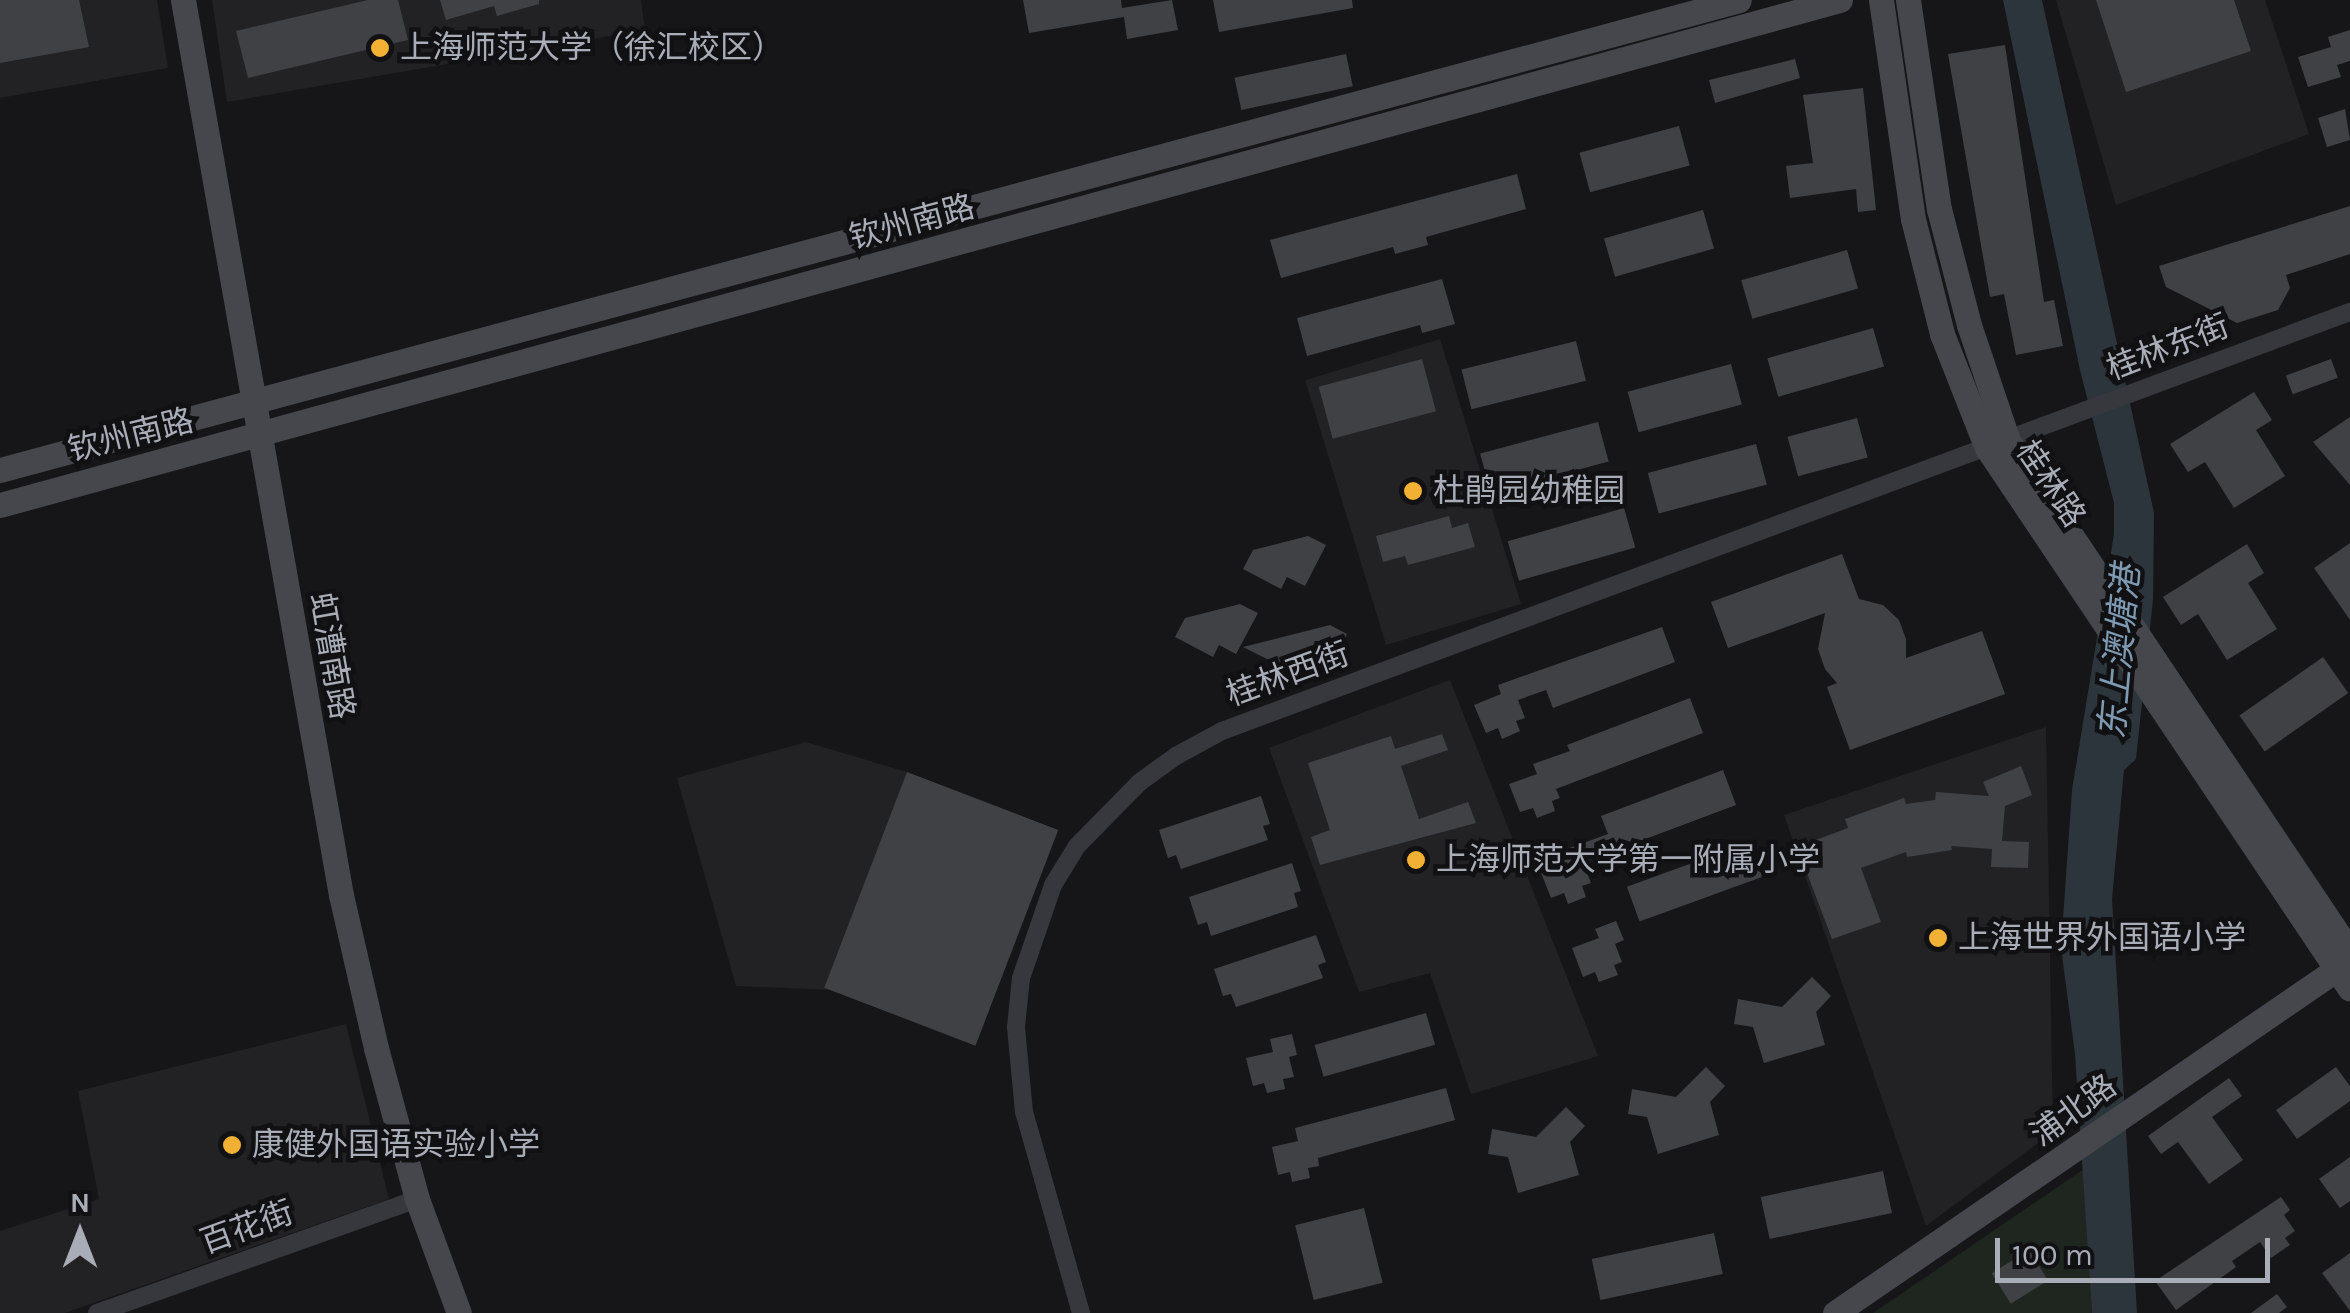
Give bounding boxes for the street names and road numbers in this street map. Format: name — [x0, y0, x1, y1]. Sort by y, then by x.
street label: 钦州南路 — [845, 188, 979, 258]
street label: 桂林东街 — [2101, 307, 2235, 389]
street label: 钦州南路 — [64, 402, 198, 470]
street label: 桂林路 — [2007, 433, 2093, 535]
street label: 虹漕南路 — [301, 590, 361, 722]
street label: 桂林西街 — [1221, 635, 1355, 715]
street label: 浦北路 — [2024, 1067, 2124, 1155]
street label: 百花街 — [195, 1194, 299, 1262]

